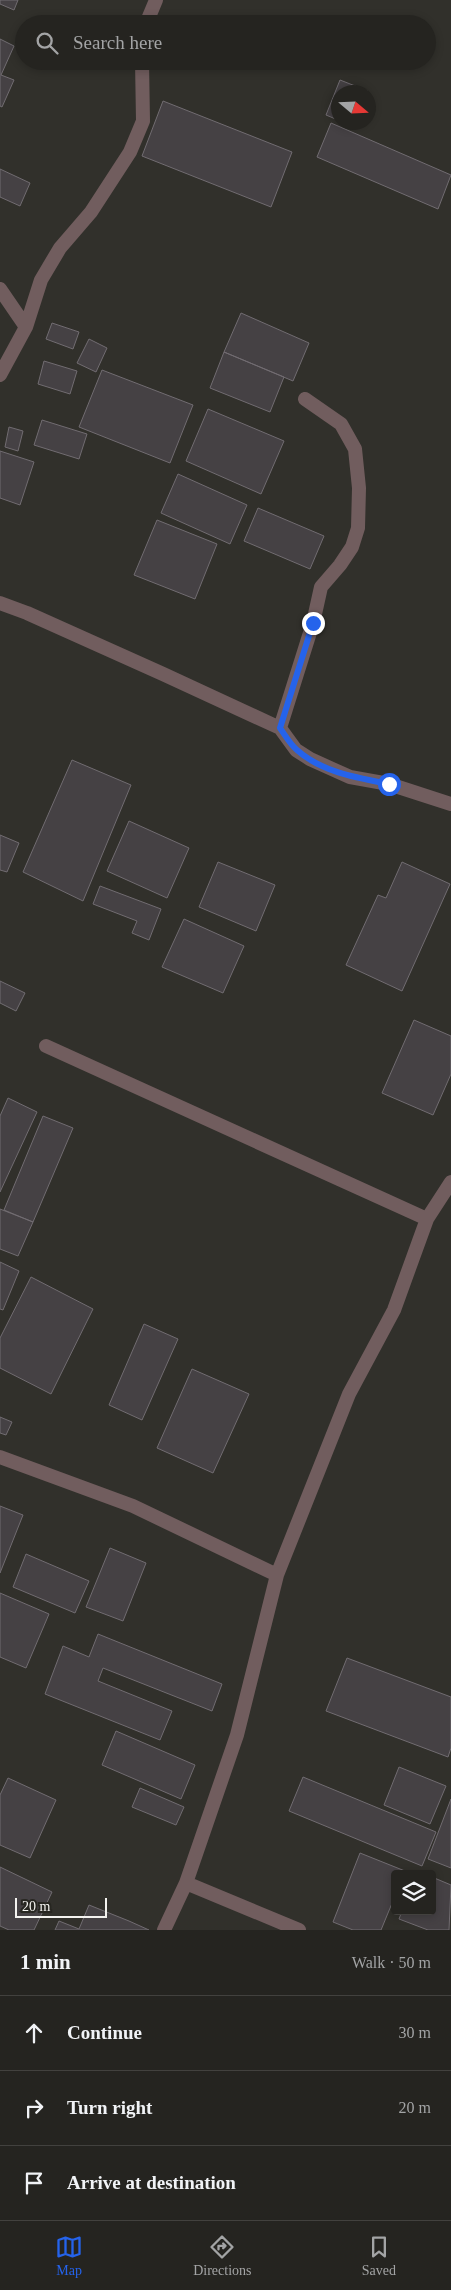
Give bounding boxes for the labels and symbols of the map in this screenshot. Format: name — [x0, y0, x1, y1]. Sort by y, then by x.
north arrow — [331, 85, 376, 130]
route end — [302, 612, 325, 635]
route start — [378, 773, 401, 796]
scale bar — [15, 1895, 108, 1918]

